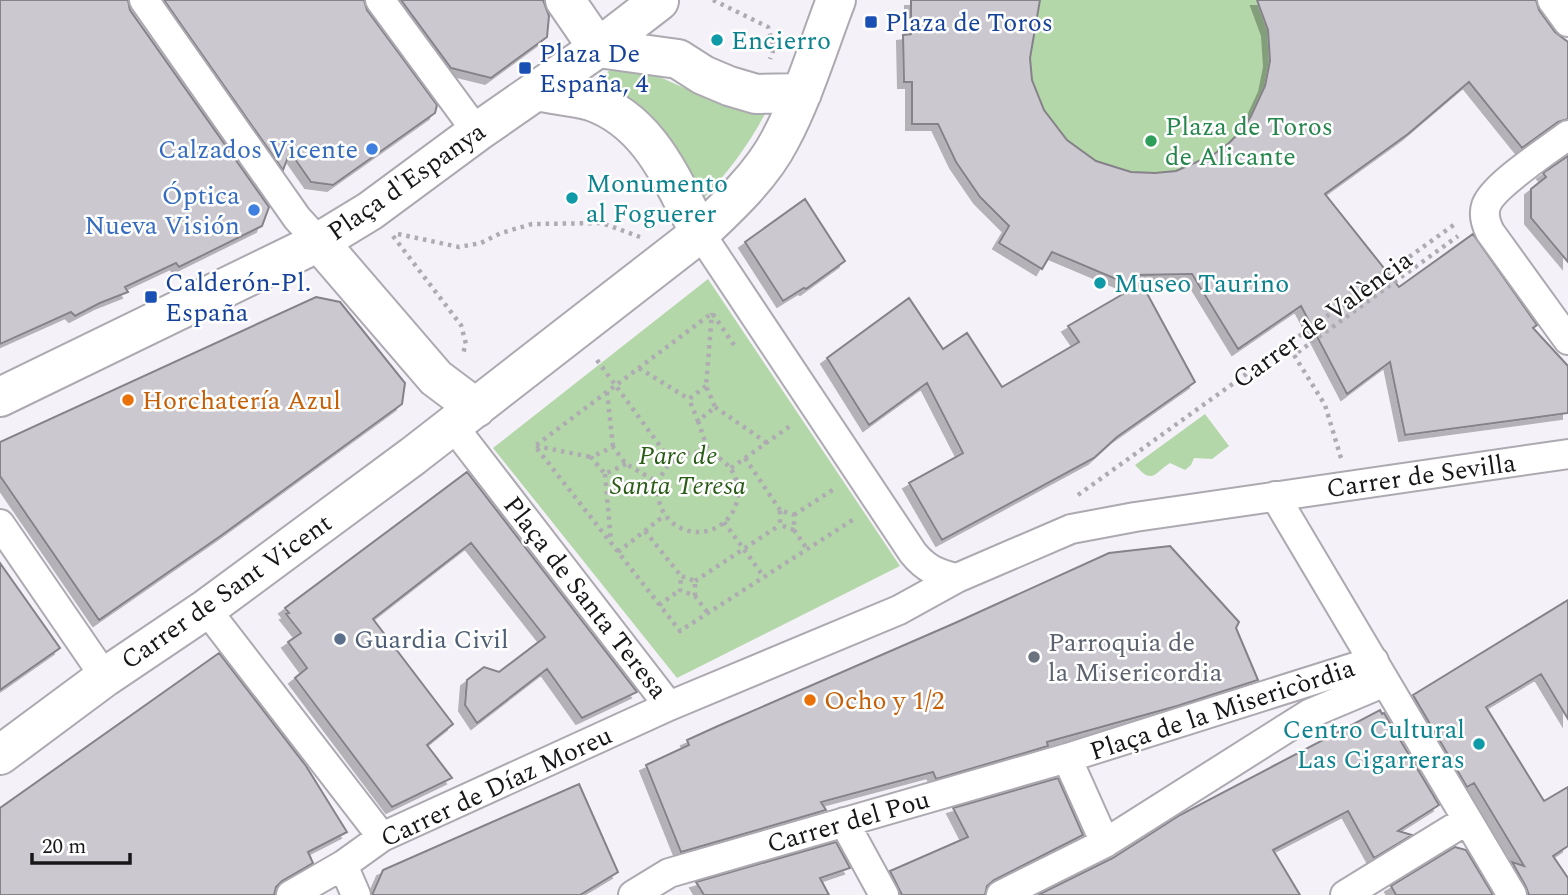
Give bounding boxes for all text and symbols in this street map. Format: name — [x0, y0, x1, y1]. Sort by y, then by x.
place label: Plaza de Toros — [885, 3, 1053, 43]
marker: Plaza de Toros — [863, 14, 879, 30]
place label: Encierro — [731, 21, 831, 61]
marker: Encierro — [709, 32, 725, 48]
place label: Plaza De España, 4 — [539, 34, 649, 104]
marker: Plaza De España, 4 — [517, 60, 533, 76]
place label: Plaza de Toros de Alicante — [1165, 107, 1333, 177]
street label: Plaça d'Espanya — [319, 112, 494, 251]
place label: Calzados Vicente — [158, 130, 358, 170]
marker: Plaza de Toros de Alicante — [1143, 133, 1159, 149]
marker: Calzados Vicente — [364, 141, 380, 157]
place label: Monumento al Foguerer — [586, 164, 728, 234]
place label: Óptica Nueva Visión — [84, 176, 240, 246]
marker: Monumento al Foguerer — [564, 190, 580, 206]
marker: Óptica Nueva Visión — [246, 202, 262, 218]
street label: Carrer de València — [1224, 240, 1421, 399]
place label: Calderón-Pl. España — [165, 263, 311, 333]
place label: Museo Taurino — [1114, 264, 1289, 304]
marker: Museo Taurino — [1092, 275, 1108, 291]
marker: Calderón-Pl. España — [143, 289, 159, 305]
place label: Horchatería Azul — [142, 381, 341, 421]
marker: Horchatería Azul — [120, 392, 136, 408]
park label: Parc de Santa Teresa — [610, 436, 746, 506]
street label: Carrer de Sevilla — [1324, 443, 1519, 509]
street label: Plaça de Santa Teresa — [493, 487, 678, 708]
street label: Carrer de Sant Vicent — [113, 504, 340, 680]
place label: Guardia Civil — [354, 620, 509, 660]
place label: Parroquia de la Misericordia — [1048, 623, 1223, 693]
marker: Guardia Civil — [332, 631, 348, 647]
street label: Plaça de la Misericòrdia — [1085, 648, 1360, 772]
marker: Parroquia de la Misericordia — [1026, 649, 1042, 665]
place label: Ocho y 1/2 — [824, 681, 945, 721]
marker: Ocho y 1/2 — [802, 692, 818, 708]
place label: Centro Cultural Las Cigarreras — [1282, 710, 1465, 780]
street label: Carrer de Díaz Moreu — [374, 716, 619, 858]
marker: Centro Cultural Las Cigarreras — [1471, 736, 1487, 752]
street label: Carrer del Pou — [762, 780, 934, 864]
scale bar — [32, 822, 130, 866]
text: 20 m — [42, 831, 86, 863]

